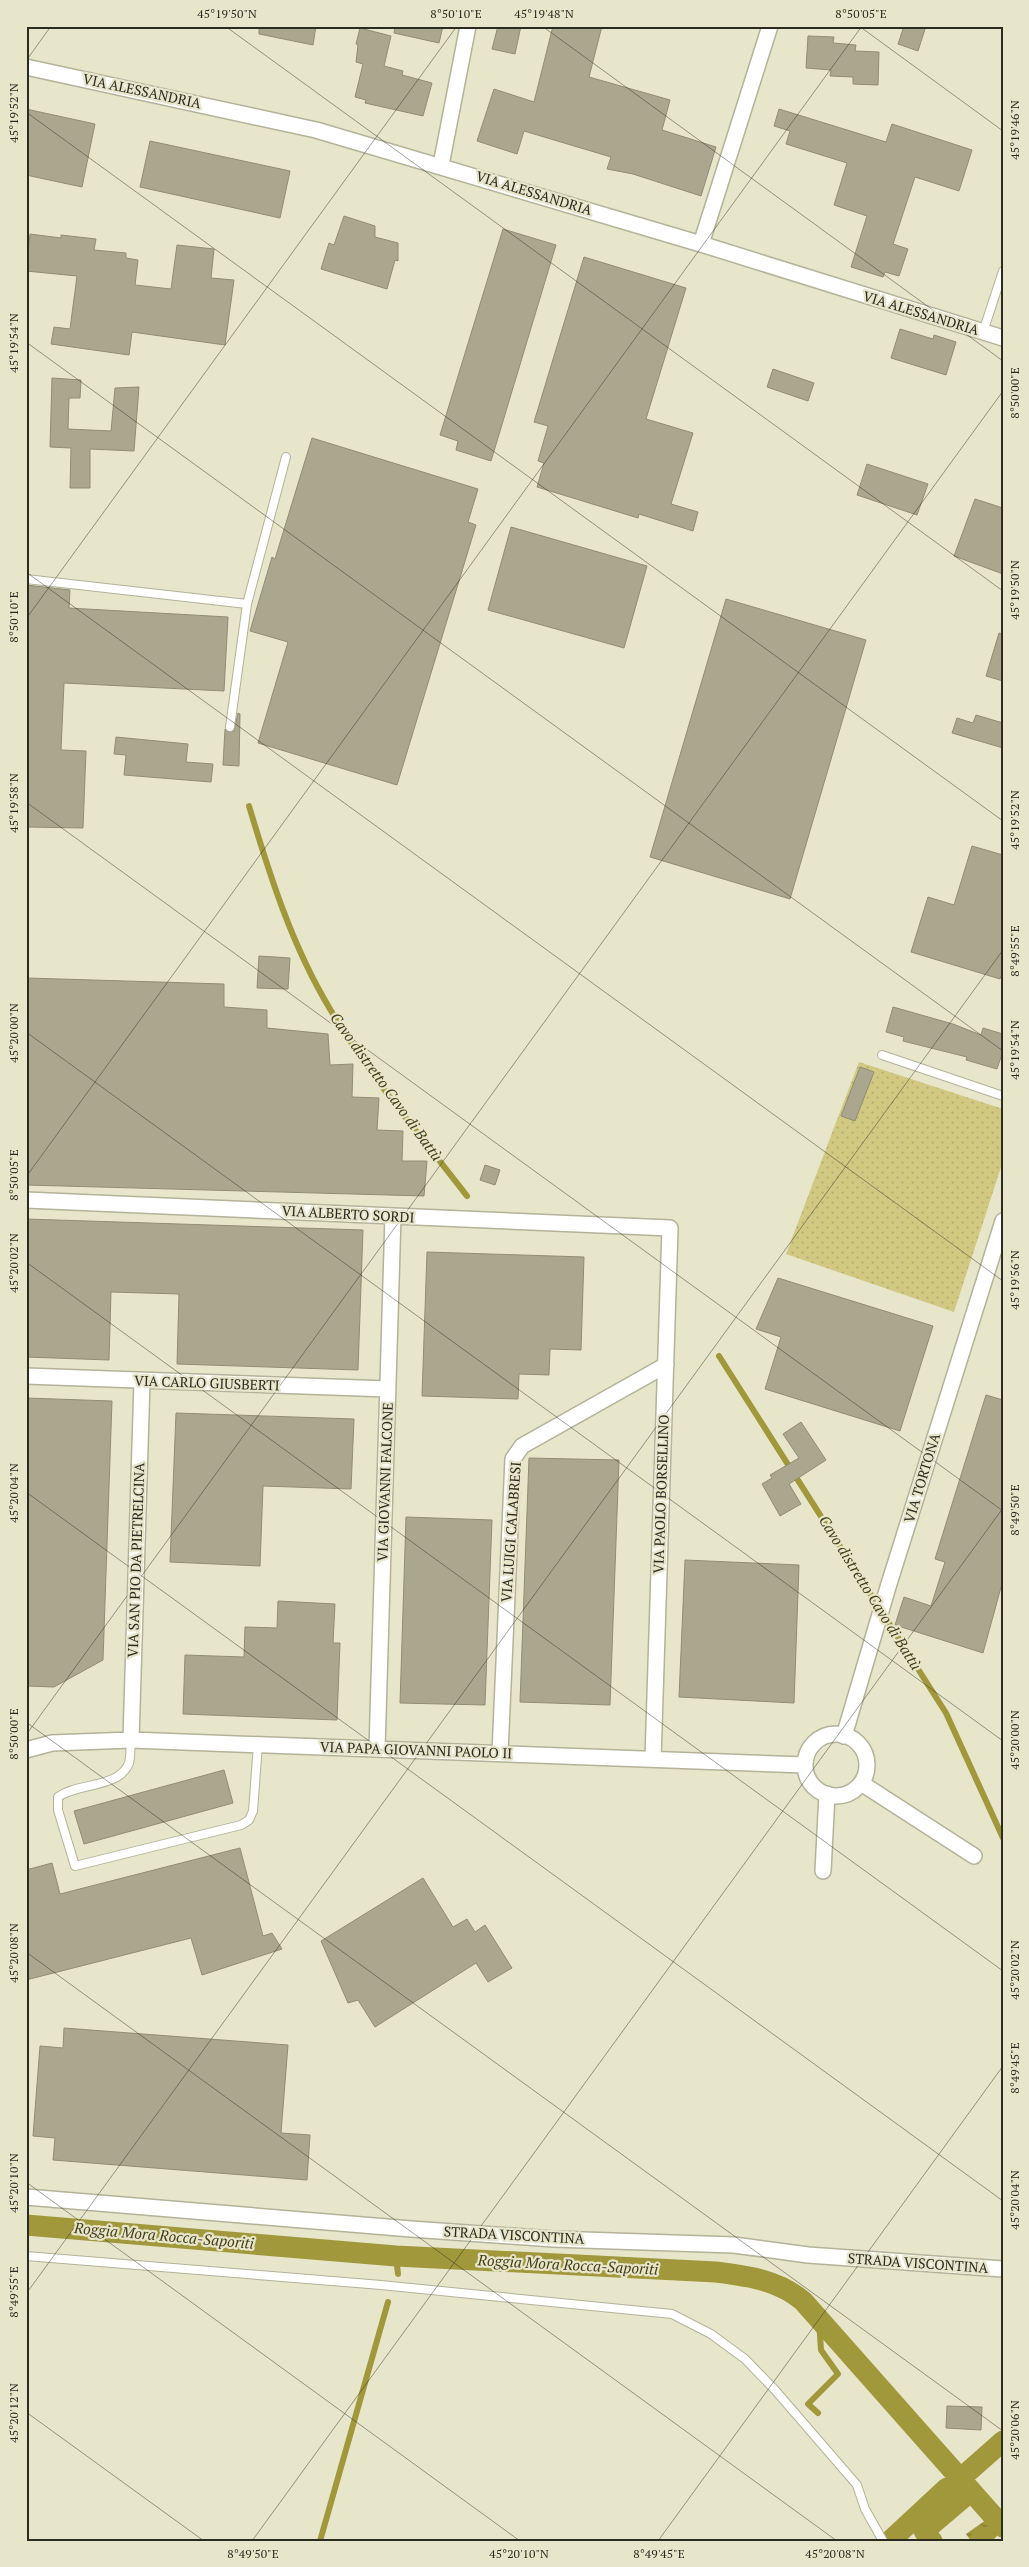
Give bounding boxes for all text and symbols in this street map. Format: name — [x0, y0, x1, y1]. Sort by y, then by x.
text: 45°19'50"N — [197, 6, 257, 21]
text: 8°50'10"E — [430, 6, 482, 21]
text: 45°19'48"N — [514, 6, 574, 21]
text: 8°50'05"E — [835, 6, 887, 21]
street label: VIA ALESSANDRIA — [81, 69, 203, 112]
text: 45°19'52"N — [6, 83, 21, 143]
text: 45°19'46"N — [1007, 100, 1022, 160]
street label: VIA ALESSANDRIA — [474, 166, 595, 219]
street label: VIA ALESSANDRIA — [861, 286, 982, 339]
text: 45°19'54"N — [6, 313, 21, 373]
text: 8°50'00"E — [1007, 367, 1022, 419]
text: 45°19'50"N — [1007, 560, 1022, 620]
text: 8°50'10"E — [6, 591, 21, 643]
text: 45°19'58"N — [6, 773, 21, 833]
text: 45°19'52"N — [1007, 790, 1022, 850]
text: 8°49'55"E — [1007, 925, 1022, 977]
text: 45°20'00"N — [6, 1003, 21, 1063]
water label: Cavo distretto Cavo di Battù — [326, 1008, 447, 1165]
text: 45°19'54"N — [1007, 1020, 1022, 1080]
text: 8°50'05"E — [6, 1149, 21, 1201]
street label: VIA ALBERTO SORDI — [281, 1201, 415, 1226]
text: 45°20'02"N — [6, 1233, 21, 1293]
text: 45°19'56"N — [1007, 1250, 1022, 1310]
street label: VIA CARLO GIUSBERTI — [134, 1370, 280, 1395]
street label: VIA GIOVANNI FALCONE — [372, 1402, 397, 1562]
street label: VIA PAOLO BORSELLINO — [648, 1414, 673, 1574]
street label: VIA TORTONA — [899, 1430, 944, 1525]
street label: VIA LUIGI CALABRESI — [496, 1461, 525, 1603]
street label: VIA SAN PIO DA PIETRELCINA — [123, 1462, 148, 1658]
text: 45°20'04"N — [6, 1463, 21, 1523]
text: 8°49'50"E — [1007, 1484, 1022, 1536]
water label: Cavo distretto Cavo di Battù — [815, 1511, 927, 1674]
text: 8°50'00"E — [6, 1708, 21, 1760]
text: 45°20'00"N — [1007, 1710, 1022, 1770]
street label: VIA PAPA GIOVANNI PAOLO II — [320, 1737, 513, 1762]
text: 45°20'08"N — [6, 1923, 21, 1983]
text: 45°20'02"N — [1007, 1940, 1022, 2000]
text: 8°49'45"E — [1007, 2042, 1022, 2094]
text: 45°20'10"N — [6, 2153, 21, 2213]
text: 45°20'04"N — [1007, 2170, 1022, 2230]
water label: Roggia Mora Rocca-Saporiti — [72, 2217, 256, 2253]
street label: STRADA VISCONTINA — [443, 2221, 585, 2248]
street label: STRADA VISCONTINA — [847, 2248, 989, 2277]
water label: Roggia Mora Rocca-Saporiti — [476, 2249, 660, 2279]
text: 8°49'55"E — [6, 2266, 21, 2318]
text: 45°20'12"N — [6, 2383, 21, 2443]
text: 45°20'06"N — [1007, 2400, 1022, 2460]
text: 8°49'50"E — [227, 2546, 279, 2561]
text: 45°20'10"N — [489, 2546, 549, 2561]
text: 8°49'45"E — [633, 2546, 685, 2561]
text: 45°20'08"N — [805, 2546, 865, 2561]

